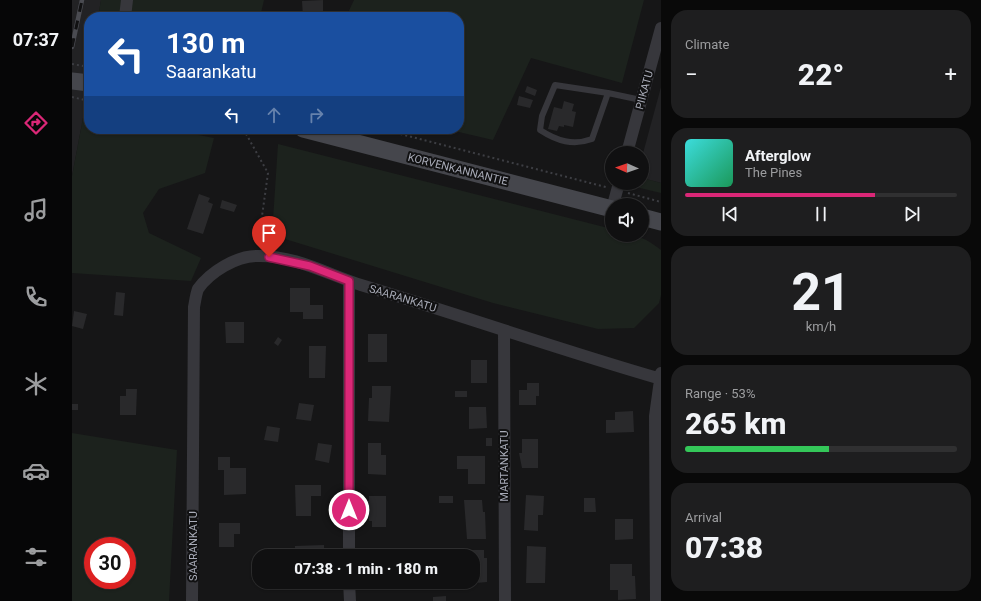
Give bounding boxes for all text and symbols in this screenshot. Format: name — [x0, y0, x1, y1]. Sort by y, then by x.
text: 130 m — [166, 27, 245, 60]
icon: left — [100, 28, 152, 80]
text: 07:37 — [13, 29, 59, 50]
text: Climate — [685, 37, 729, 52]
text: 22° — [798, 57, 844, 92]
text: Saarankatu — [166, 61, 256, 82]
text: − — [685, 62, 698, 87]
text: + — [945, 62, 957, 87]
street label: PIIKATU — [633, 69, 656, 111]
icon: left — [221, 104, 243, 126]
icon: ahead — [263, 104, 285, 126]
icon: right — [305, 104, 327, 126]
icon: directions — [22, 109, 50, 137]
north arrow — [605, 146, 649, 190]
map controls — [605, 146, 649, 242]
text: Afterglow — [745, 147, 811, 165]
street label: KORVENKANNANTIE — [407, 151, 509, 188]
text: The Pines — [745, 165, 802, 180]
icon: music — [22, 196, 50, 224]
button: sound — [605, 198, 649, 242]
icon: previous — [719, 203, 741, 225]
icon: pause — [810, 203, 832, 225]
icon: next — [901, 203, 923, 225]
pin — [252, 216, 286, 257]
icon: arrive — [258, 222, 280, 244]
text: 21 — [791, 262, 851, 323]
street label: SAARANKATU — [368, 282, 438, 315]
icon: phone — [22, 283, 50, 311]
text: km/h — [806, 319, 836, 334]
icon: climate — [22, 370, 50, 398]
text: Range · 53% — [685, 386, 755, 401]
text: 265 km — [685, 406, 787, 441]
street label: MARTANKATU — [498, 430, 511, 502]
icon: car — [22, 457, 50, 485]
position arrow — [328, 489, 370, 531]
text: Arrival — [685, 510, 722, 525]
street label: SAARANKATU — [187, 511, 200, 581]
text: 07:38 — [685, 530, 763, 565]
speed limit sign: 30 — [84, 537, 136, 589]
icon: filters — [22, 543, 50, 571]
text: 07:38 · 1 min · 180 m — [294, 560, 438, 578]

